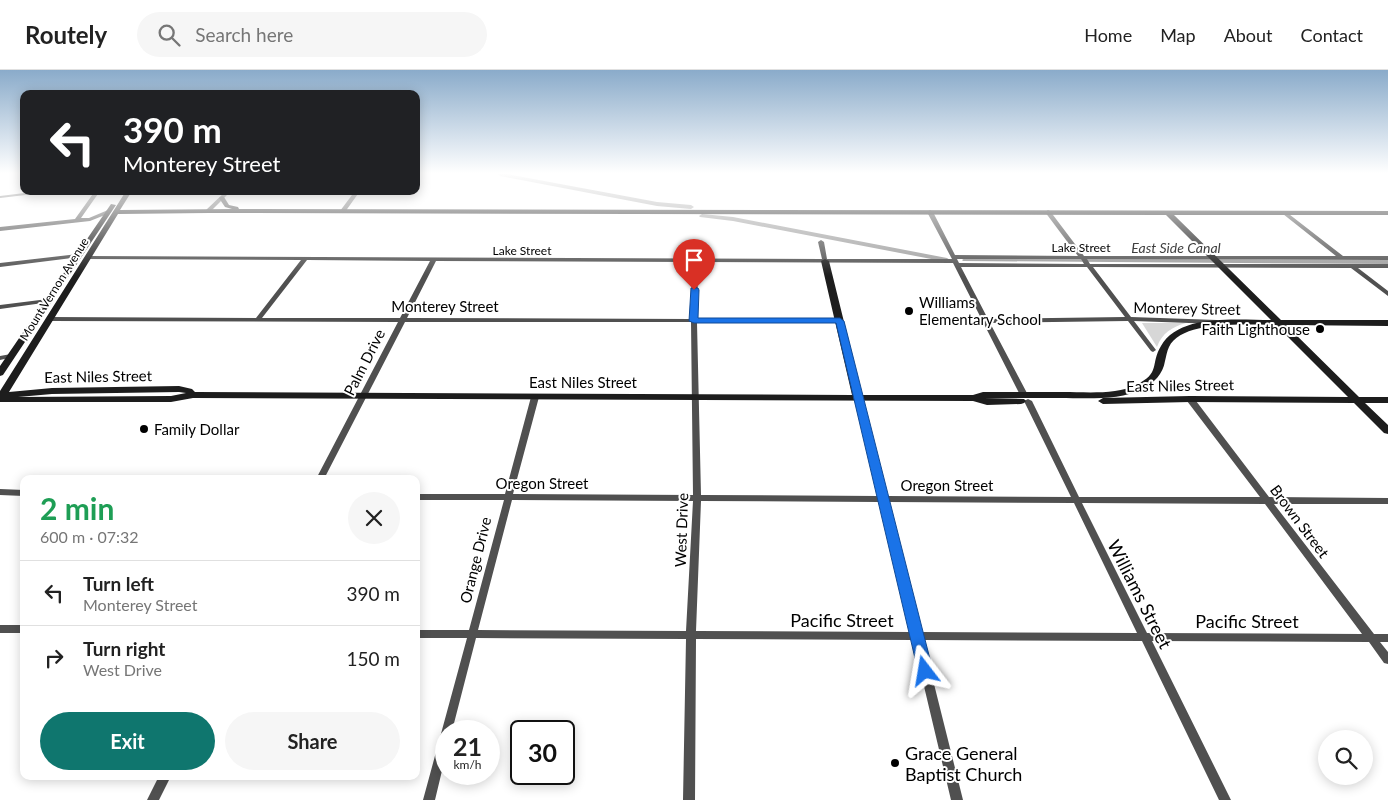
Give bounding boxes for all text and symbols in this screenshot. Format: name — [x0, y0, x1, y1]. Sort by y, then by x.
search box — [137, 12, 487, 57]
text: Routely — [25, 20, 107, 49]
icon: search — [155, 21, 183, 49]
text: Search here — [195, 23, 293, 46]
text: Home — [1084, 24, 1132, 46]
text: Map — [1160, 24, 1196, 46]
text: About — [1224, 24, 1273, 46]
text: Contact — [1301, 24, 1363, 46]
text: 390 m — [123, 108, 222, 150]
icon: left — [40, 110, 105, 175]
text: Monterey Street — [123, 150, 280, 177]
street label: Mount Vernon Avenue — [16, 235, 92, 343]
pin — [673, 239, 715, 290]
water label: East Side Canal — [1131, 239, 1221, 256]
street label: Lake Street — [1052, 240, 1111, 255]
street label: Lake Street — [493, 243, 552, 258]
icon: arrive — [680, 246, 708, 274]
place label: Williams Elementary School — [919, 293, 1041, 328]
street label: Monterey Street — [391, 297, 499, 315]
street label: Monterey Street — [1133, 298, 1241, 318]
marker: Williams Elementary School — [903, 305, 915, 317]
place label: Faith Lighthouse — [1202, 320, 1310, 338]
marker: Faith Lighthouse — [1314, 323, 1326, 335]
street label: Palm Drive — [340, 326, 388, 398]
street label: East Niles Street — [44, 366, 153, 386]
street label: East Niles Street — [529, 373, 638, 391]
street label: East Niles Street — [1126, 375, 1235, 395]
place label: Family Dollar — [154, 420, 240, 438]
marker: Family Dollar — [138, 423, 150, 435]
street label: Oregon Street — [496, 474, 589, 492]
street label: Oregon Street — [901, 476, 994, 494]
street label: Brown Street — [1267, 481, 1334, 561]
text: 2 min — [40, 490, 114, 526]
button: close — [348, 492, 400, 544]
street label: West Drive — [671, 493, 691, 567]
street label: Orange Drive — [456, 515, 494, 605]
text: 600 m · 07:32 — [40, 527, 139, 546]
street label: Williams Street — [1103, 536, 1177, 653]
text: Turn left — [83, 572, 154, 595]
icon: left — [40, 579, 68, 607]
text: 390 m — [346, 582, 400, 605]
text: Monterey Street — [83, 595, 197, 614]
street label: Pacific Street — [790, 609, 894, 631]
street label: Pacific Street — [1195, 610, 1299, 632]
text: Turn right — [83, 637, 165, 660]
icon: right — [40, 644, 68, 672]
position arrow — [898, 644, 950, 696]
text: 150 m — [346, 647, 400, 670]
text: West Drive — [83, 660, 162, 679]
button: Exit — [40, 712, 215, 770]
button: Share — [225, 712, 400, 770]
speed limit sign: 30 — [510, 720, 575, 785]
map controls — [1318, 730, 1373, 785]
button: search — [1318, 730, 1373, 785]
text: 21 — [453, 731, 482, 761]
place label: Grace General Baptist Church — [905, 742, 1022, 785]
text: km/h — [453, 757, 482, 772]
marker: Grace General Baptist Church — [889, 757, 901, 769]

